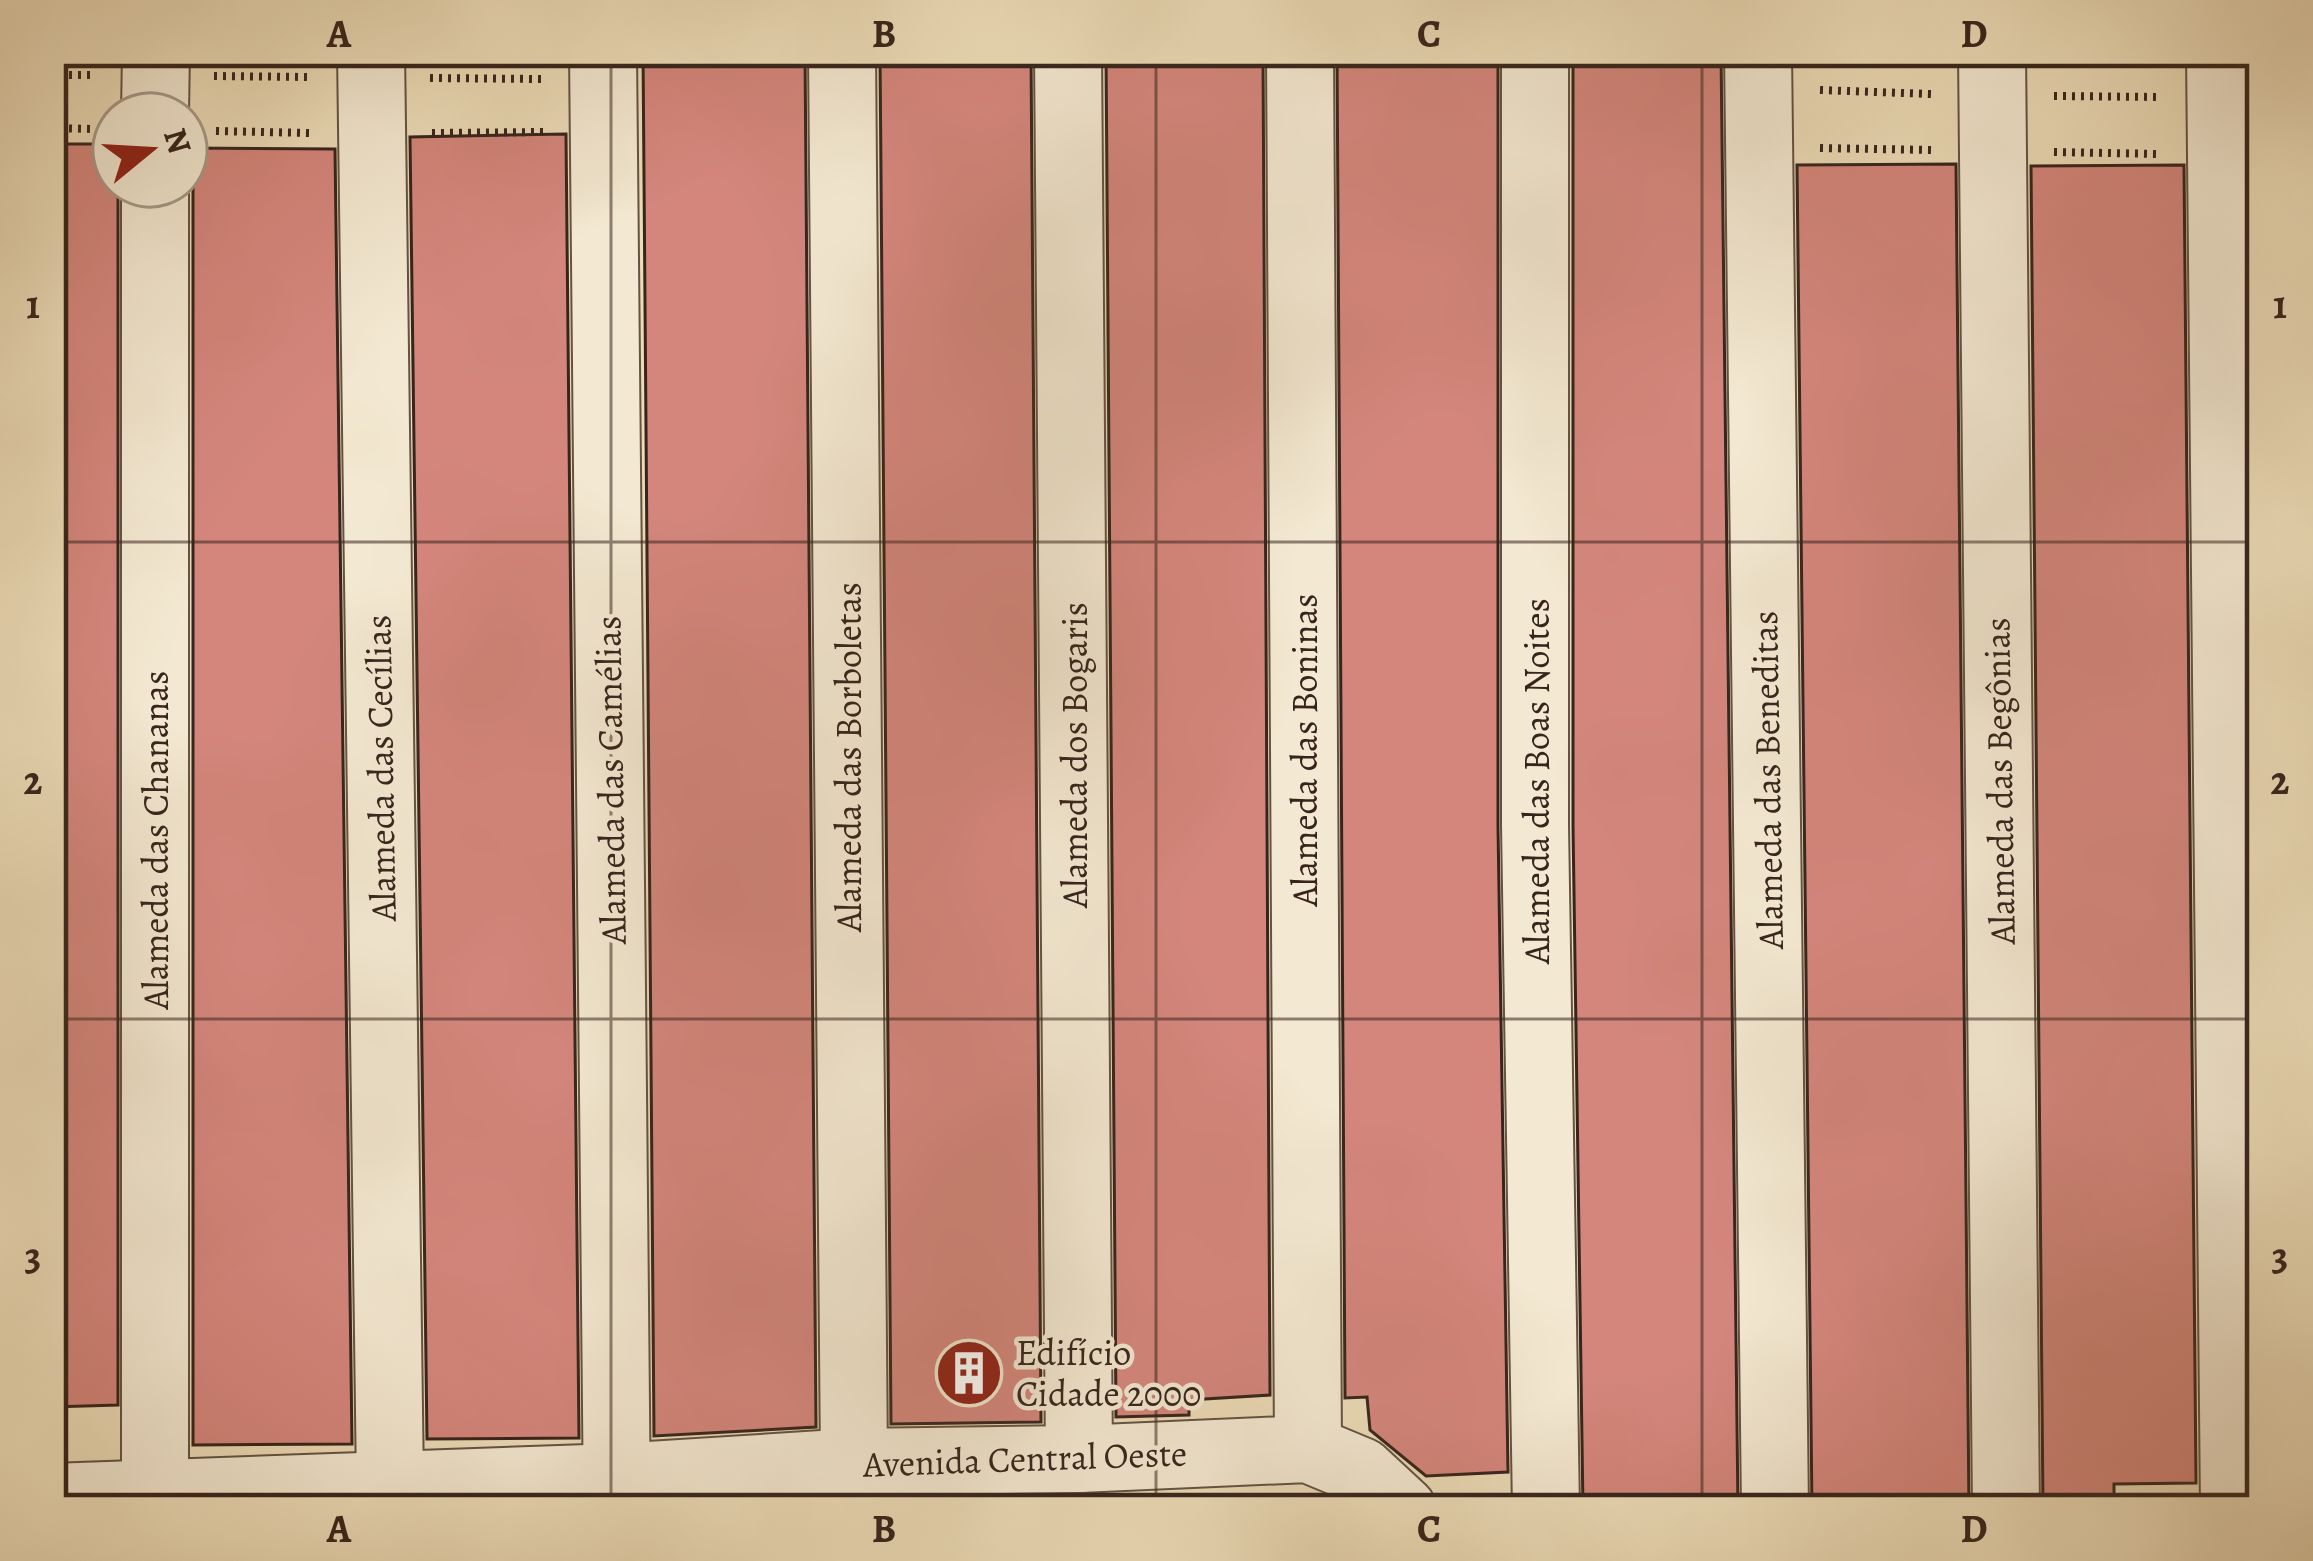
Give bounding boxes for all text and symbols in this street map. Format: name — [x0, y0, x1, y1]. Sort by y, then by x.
text: A — [326, 7, 352, 60]
text: B — [872, 7, 896, 60]
text: C — [1417, 7, 1441, 60]
text: D — [1960, 7, 1988, 60]
north arrow — [90, 90, 210, 210]
text: N — [153, 123, 203, 159]
text: 1 — [26, 278, 40, 331]
text: 1 — [2273, 278, 2287, 331]
street label: Alameda das Borboletas — [824, 582, 873, 933]
street label: Alameda das Boninas — [1280, 594, 1329, 907]
street label: Alameda das Boas Noites — [1512, 598, 1561, 965]
street label: Alameda dos Bogaris — [1050, 602, 1099, 909]
street label: Alameda das Beneditas — [1740, 610, 1795, 951]
street label: Alameda das Cecílias — [353, 614, 408, 923]
street label: Alameda das Camélias — [583, 615, 638, 946]
street label: Alameda das Begônias — [1972, 617, 2027, 946]
street label: Alameda das Chananas — [131, 671, 180, 1010]
text: 2 — [24, 754, 43, 807]
text: 2 — [2271, 754, 2290, 807]
text: 3 — [25, 1230, 41, 1283]
text: 3 — [2272, 1230, 2288, 1283]
place label: Edifício Cidade 2000 — [1016, 1328, 1201, 1418]
building icon: Edifício Cidade 2000 — [934, 1338, 1004, 1408]
street label: Avenida Central Oeste — [861, 1428, 1188, 1489]
text: A — [326, 1502, 352, 1555]
text: B — [872, 1502, 896, 1555]
text: C — [1417, 1502, 1441, 1555]
text: D — [1960, 1502, 1988, 1555]

